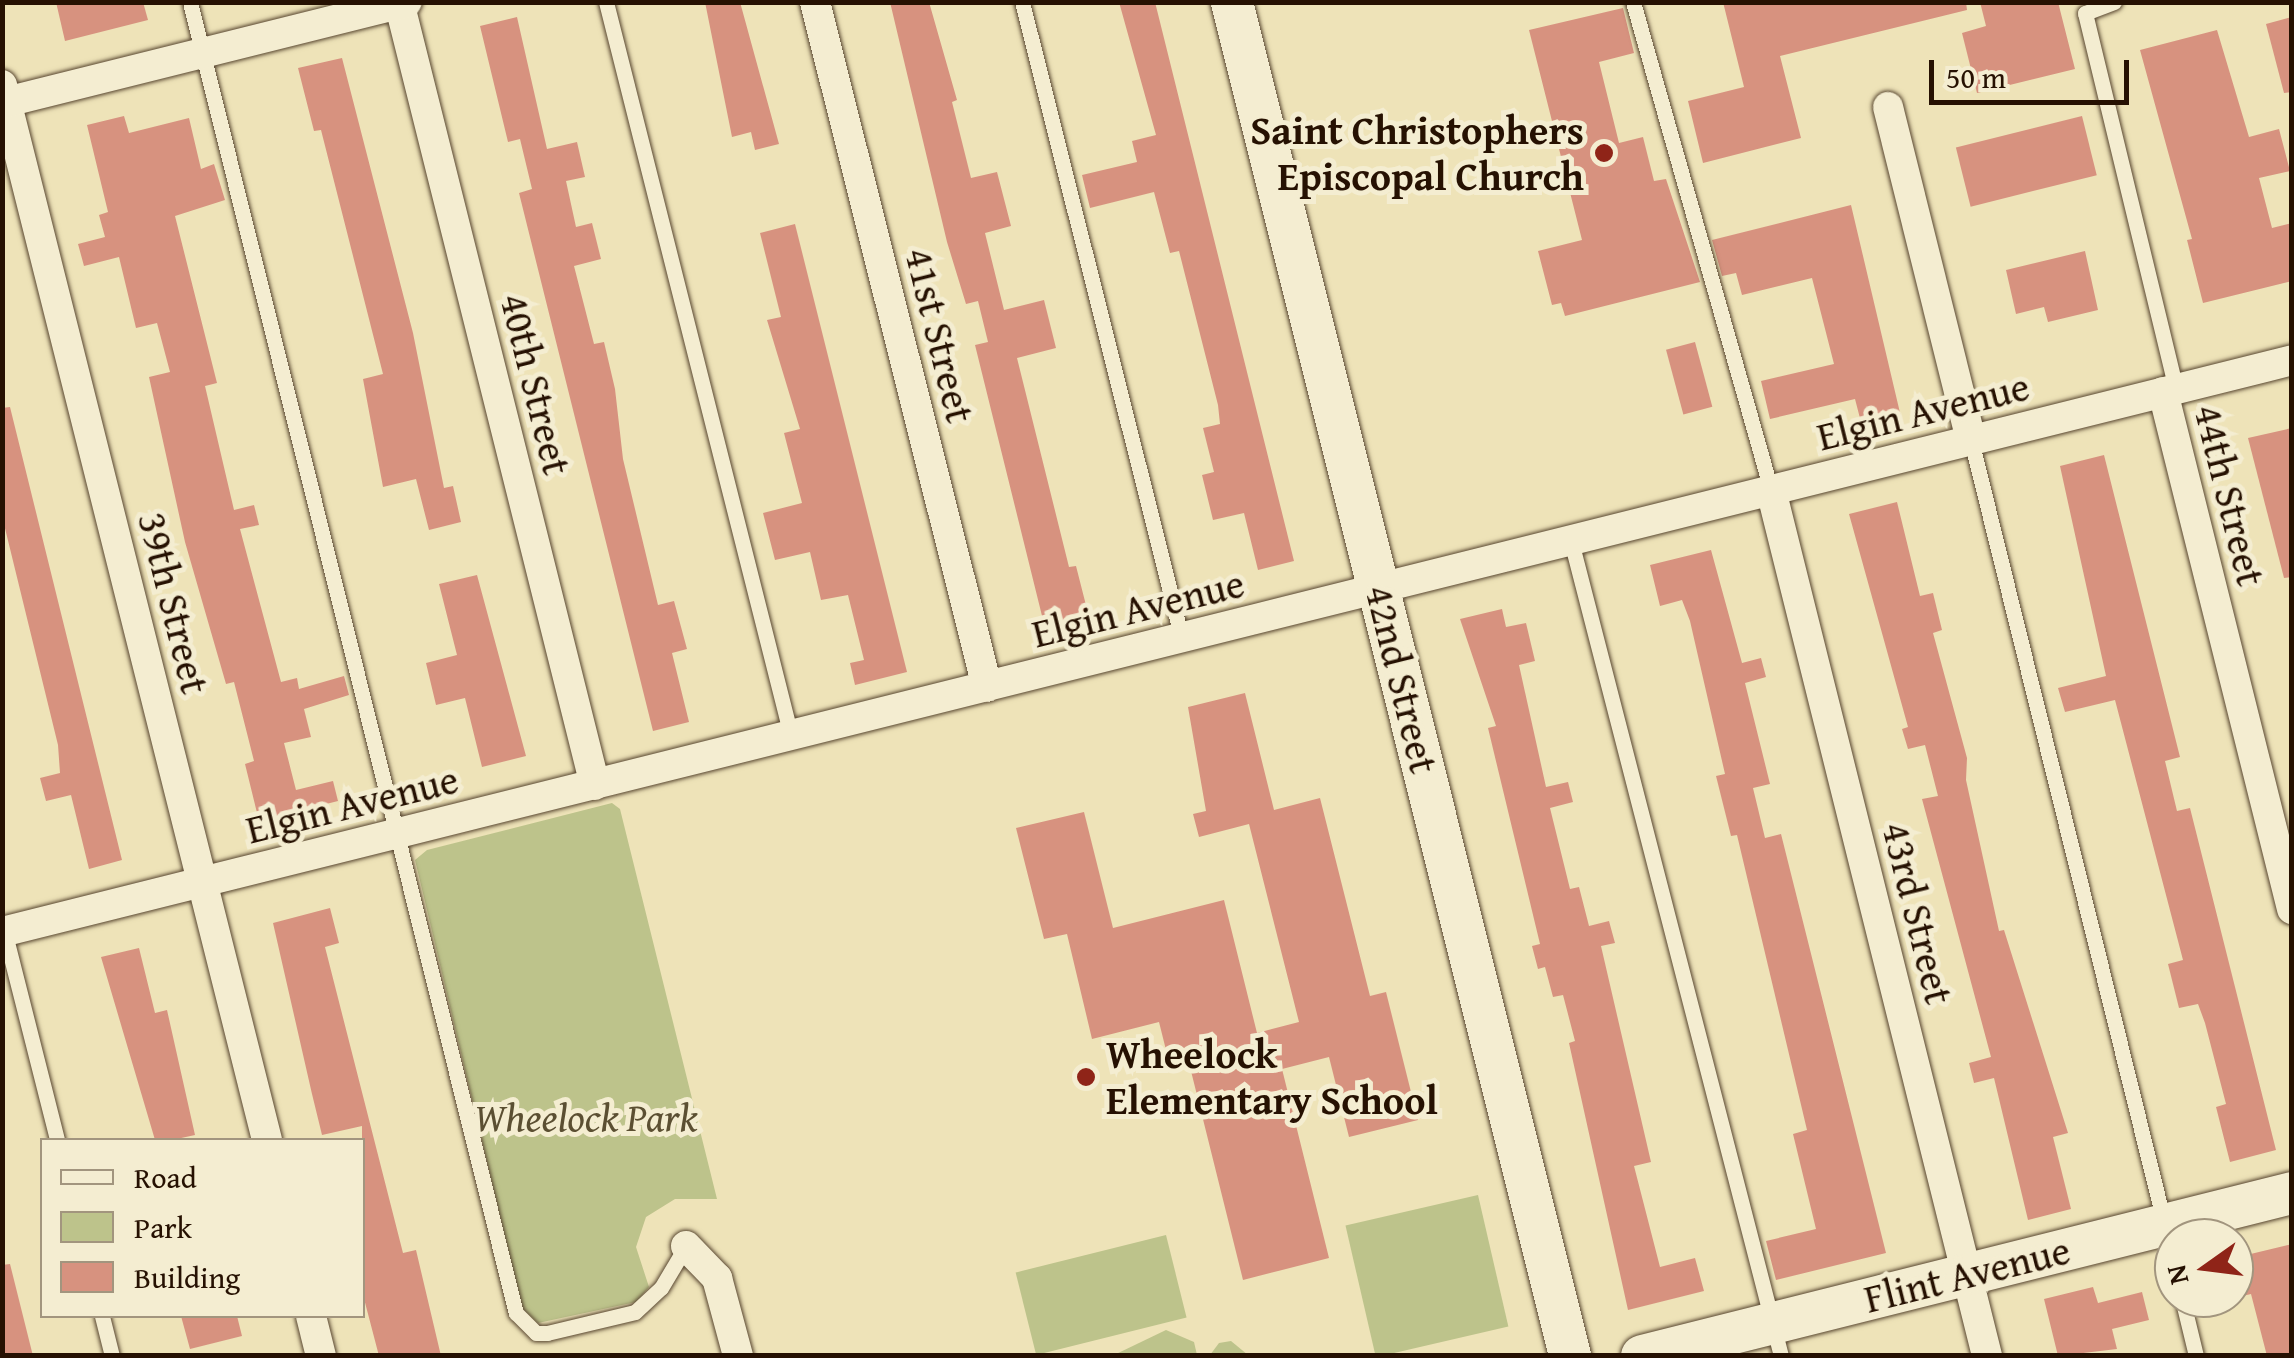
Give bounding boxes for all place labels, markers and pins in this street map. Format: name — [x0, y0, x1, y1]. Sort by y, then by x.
place label: Saint Christophers Episcopal Church — [1250, 106, 1584, 200]
marker: Saint Christophers Episcopal Church — [1593, 142, 1615, 164]
place label: Wheelock Elementary School — [1106, 1030, 1438, 1124]
marker: Wheelock Elementary School — [1075, 1066, 1097, 1088]

